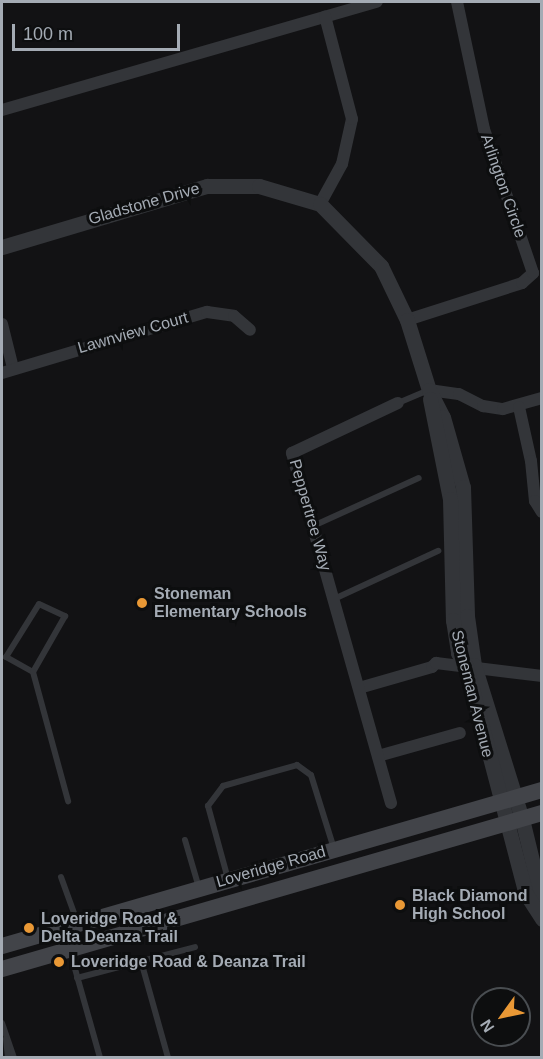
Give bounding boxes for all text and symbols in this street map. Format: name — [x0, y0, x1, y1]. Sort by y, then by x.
scale bar — [15, 12, 183, 50]
text: 100 m — [23, 24, 73, 44]
street label: Arlington Circle — [476, 132, 530, 240]
street label: Gladstone Drive — [86, 179, 202, 229]
street label: Lawnview Court — [76, 308, 190, 358]
street label: Peppertree Way — [285, 457, 335, 573]
place label: Stoneman Elementary Schools — [154, 584, 307, 622]
marker: Stoneman Elementary Schools — [135, 596, 149, 610]
street label: Stoneman Avenue — [447, 628, 497, 760]
street label: Loveridge Road — [214, 842, 328, 892]
place label: Black Diamond High School — [412, 886, 528, 924]
marker: Black Diamond High School — [393, 898, 407, 912]
place label: Loveridge Road & Delta Deanza Trail — [41, 909, 178, 947]
marker: Loveridge Road & Delta Deanza Trail — [22, 921, 36, 935]
place label: Loveridge Road & Deanza Trail — [71, 952, 306, 972]
marker: Loveridge Road & Deanza Trail — [52, 955, 66, 969]
north arrow — [471, 987, 531, 1047]
text: N — [477, 1017, 497, 1035]

